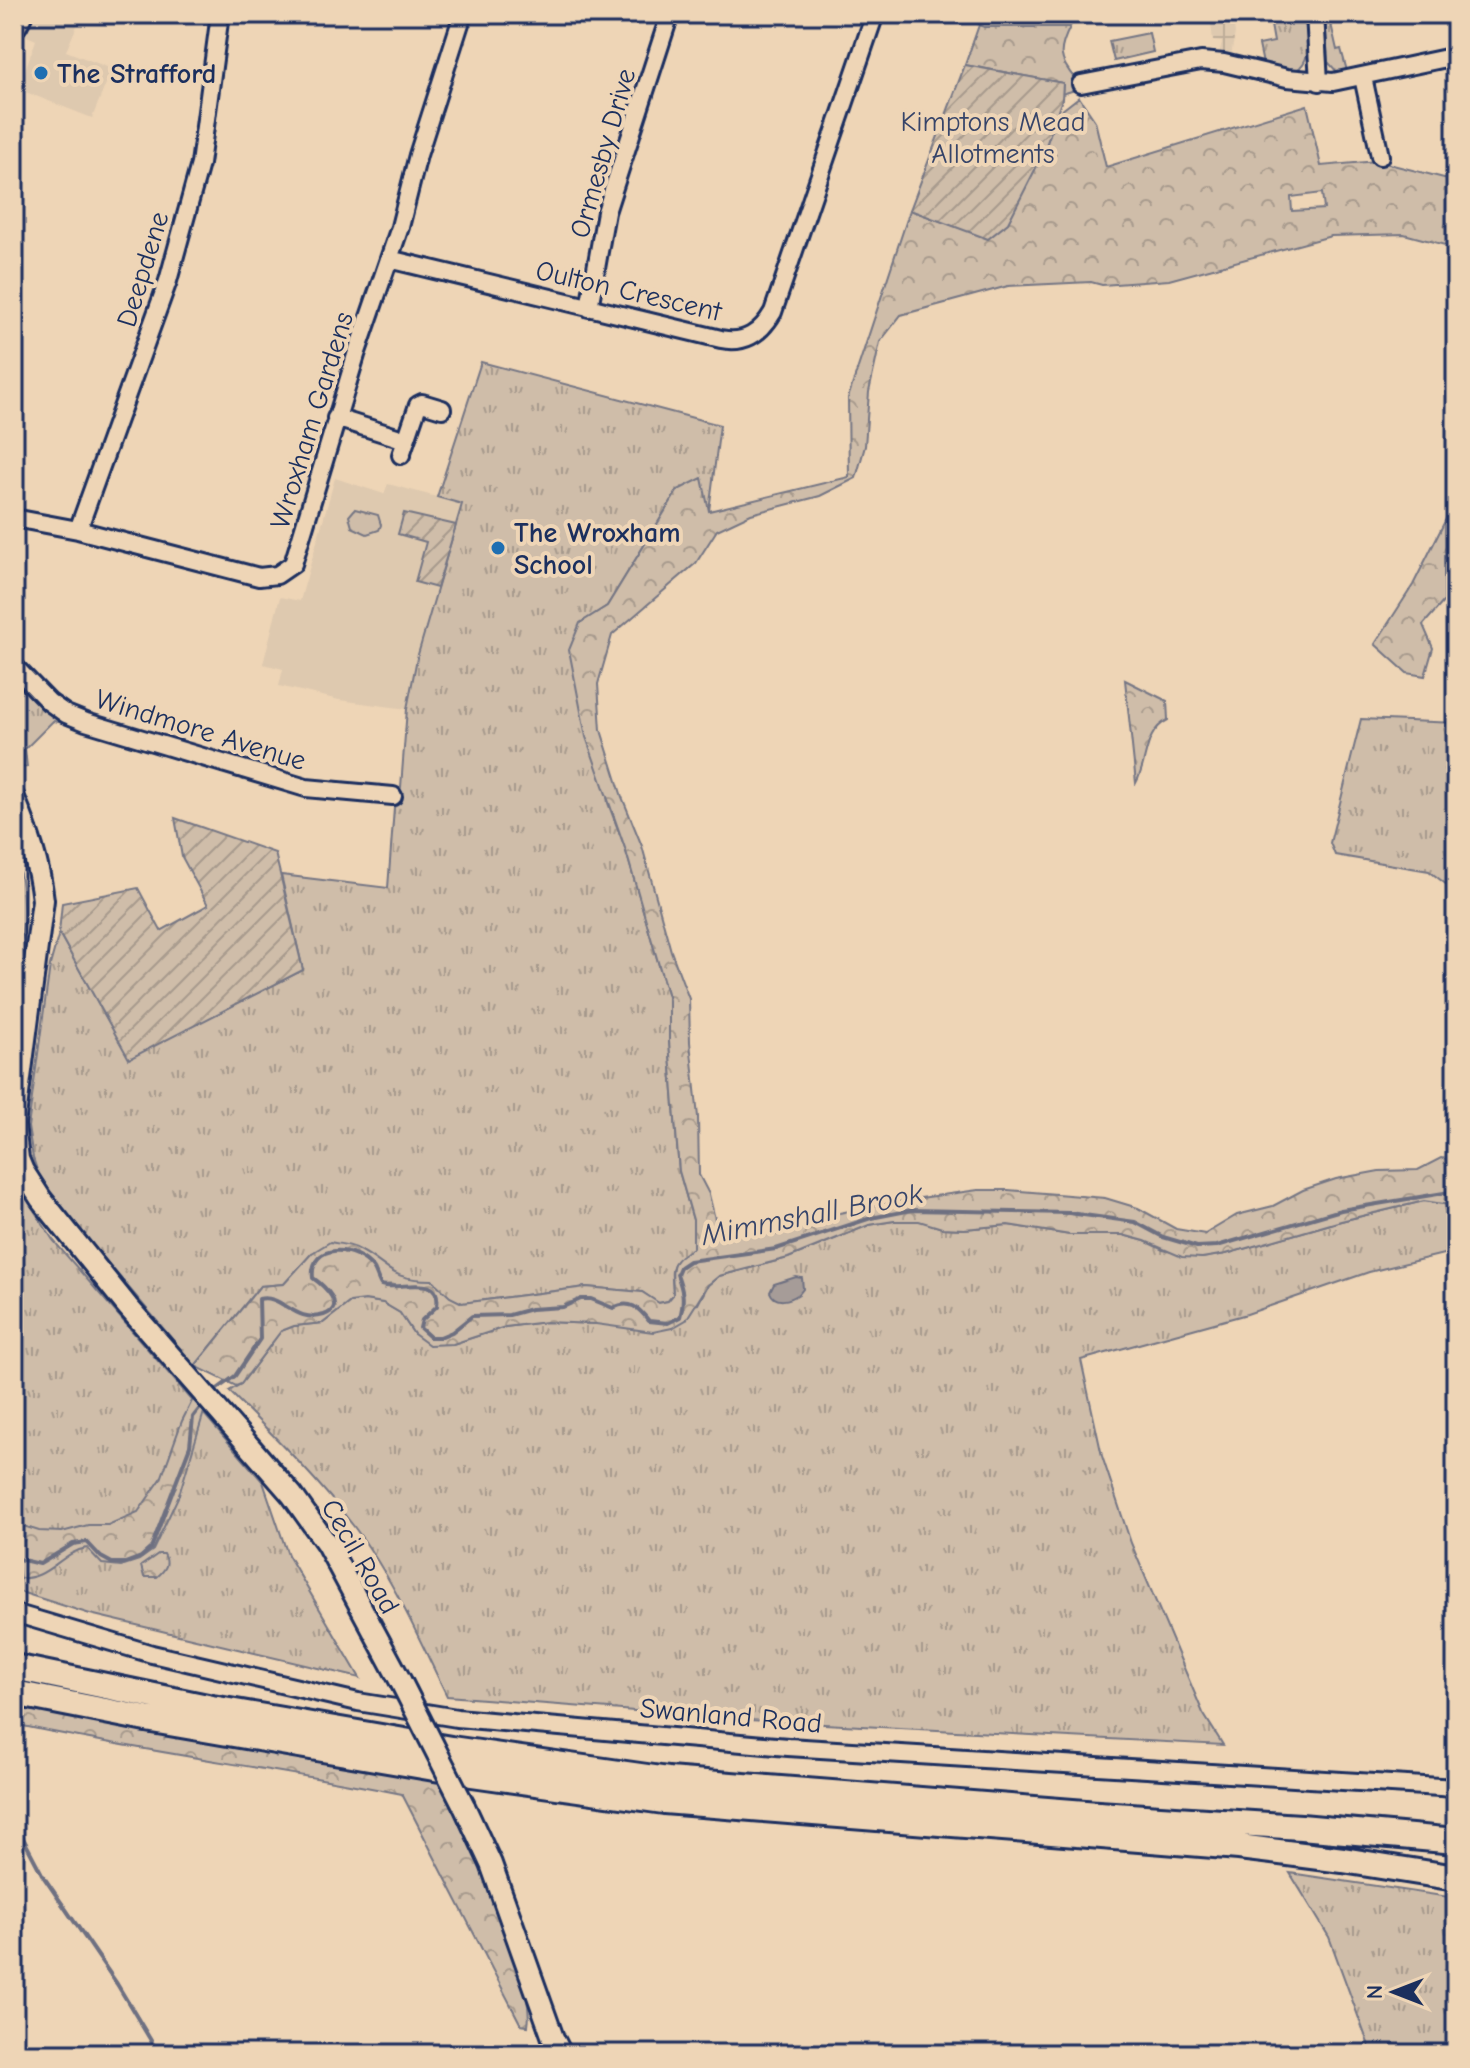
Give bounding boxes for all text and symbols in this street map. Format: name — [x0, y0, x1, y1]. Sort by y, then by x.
place label: The Strafford — [57, 58, 216, 90]
marker: The Strafford — [32, 64, 50, 82]
street label: Ormesby Drive — [563, 65, 642, 242]
park label: Kimptons Mead Allotments — [900, 106, 1086, 170]
street label: Deepdene — [110, 208, 176, 331]
street label: Oulton Crescent — [533, 254, 726, 328]
street label: Wroxham Gardens — [264, 308, 360, 533]
place label: The Wroxham School — [514, 517, 681, 581]
marker: The Wroxham School — [489, 539, 507, 557]
street label: Windmore Avenue — [92, 683, 310, 777]
water label: Mimmshall Brook — [697, 1176, 926, 1253]
street label: Cecil Road — [315, 1494, 406, 1619]
street label: Swanland Road — [639, 1692, 823, 1740]
north arrow — [1354, 1952, 1434, 2032]
text: N — [1362, 1985, 1388, 1999]

